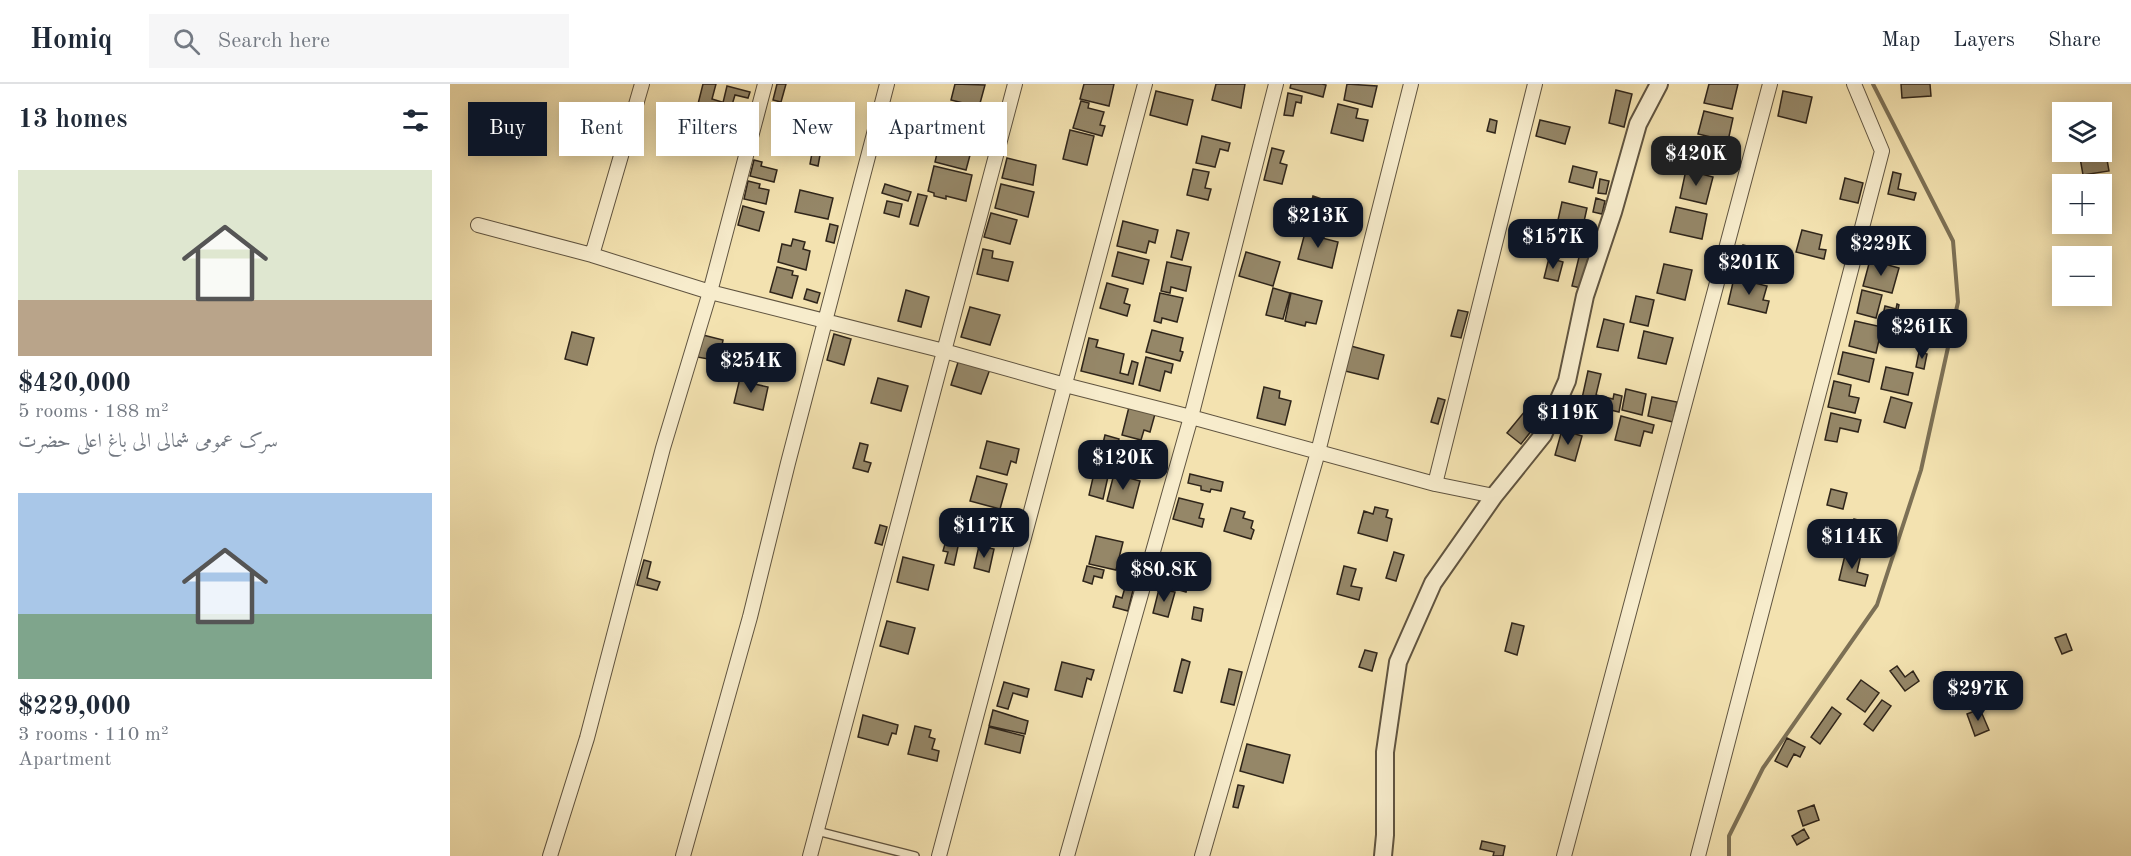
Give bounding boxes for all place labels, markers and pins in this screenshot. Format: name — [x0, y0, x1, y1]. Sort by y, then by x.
pin: $420K — [1654, 136, 1738, 187]
pin: $213K — [1276, 198, 1360, 249]
pin: $157K — [1511, 219, 1595, 270]
pin: $229K — [1839, 226, 1923, 277]
pin: $201K — [1707, 245, 1791, 296]
pin: $261K — [1880, 309, 1964, 360]
pin: $254K — [709, 343, 793, 394]
pin: $119K — [1526, 395, 1610, 446]
pin: $120K — [1081, 440, 1165, 491]
pin: $117K — [942, 508, 1026, 559]
pin: $114K — [1810, 519, 1894, 570]
pin: $80.8K — [1115, 552, 1213, 603]
pin: $297K — [1936, 671, 2020, 722]

